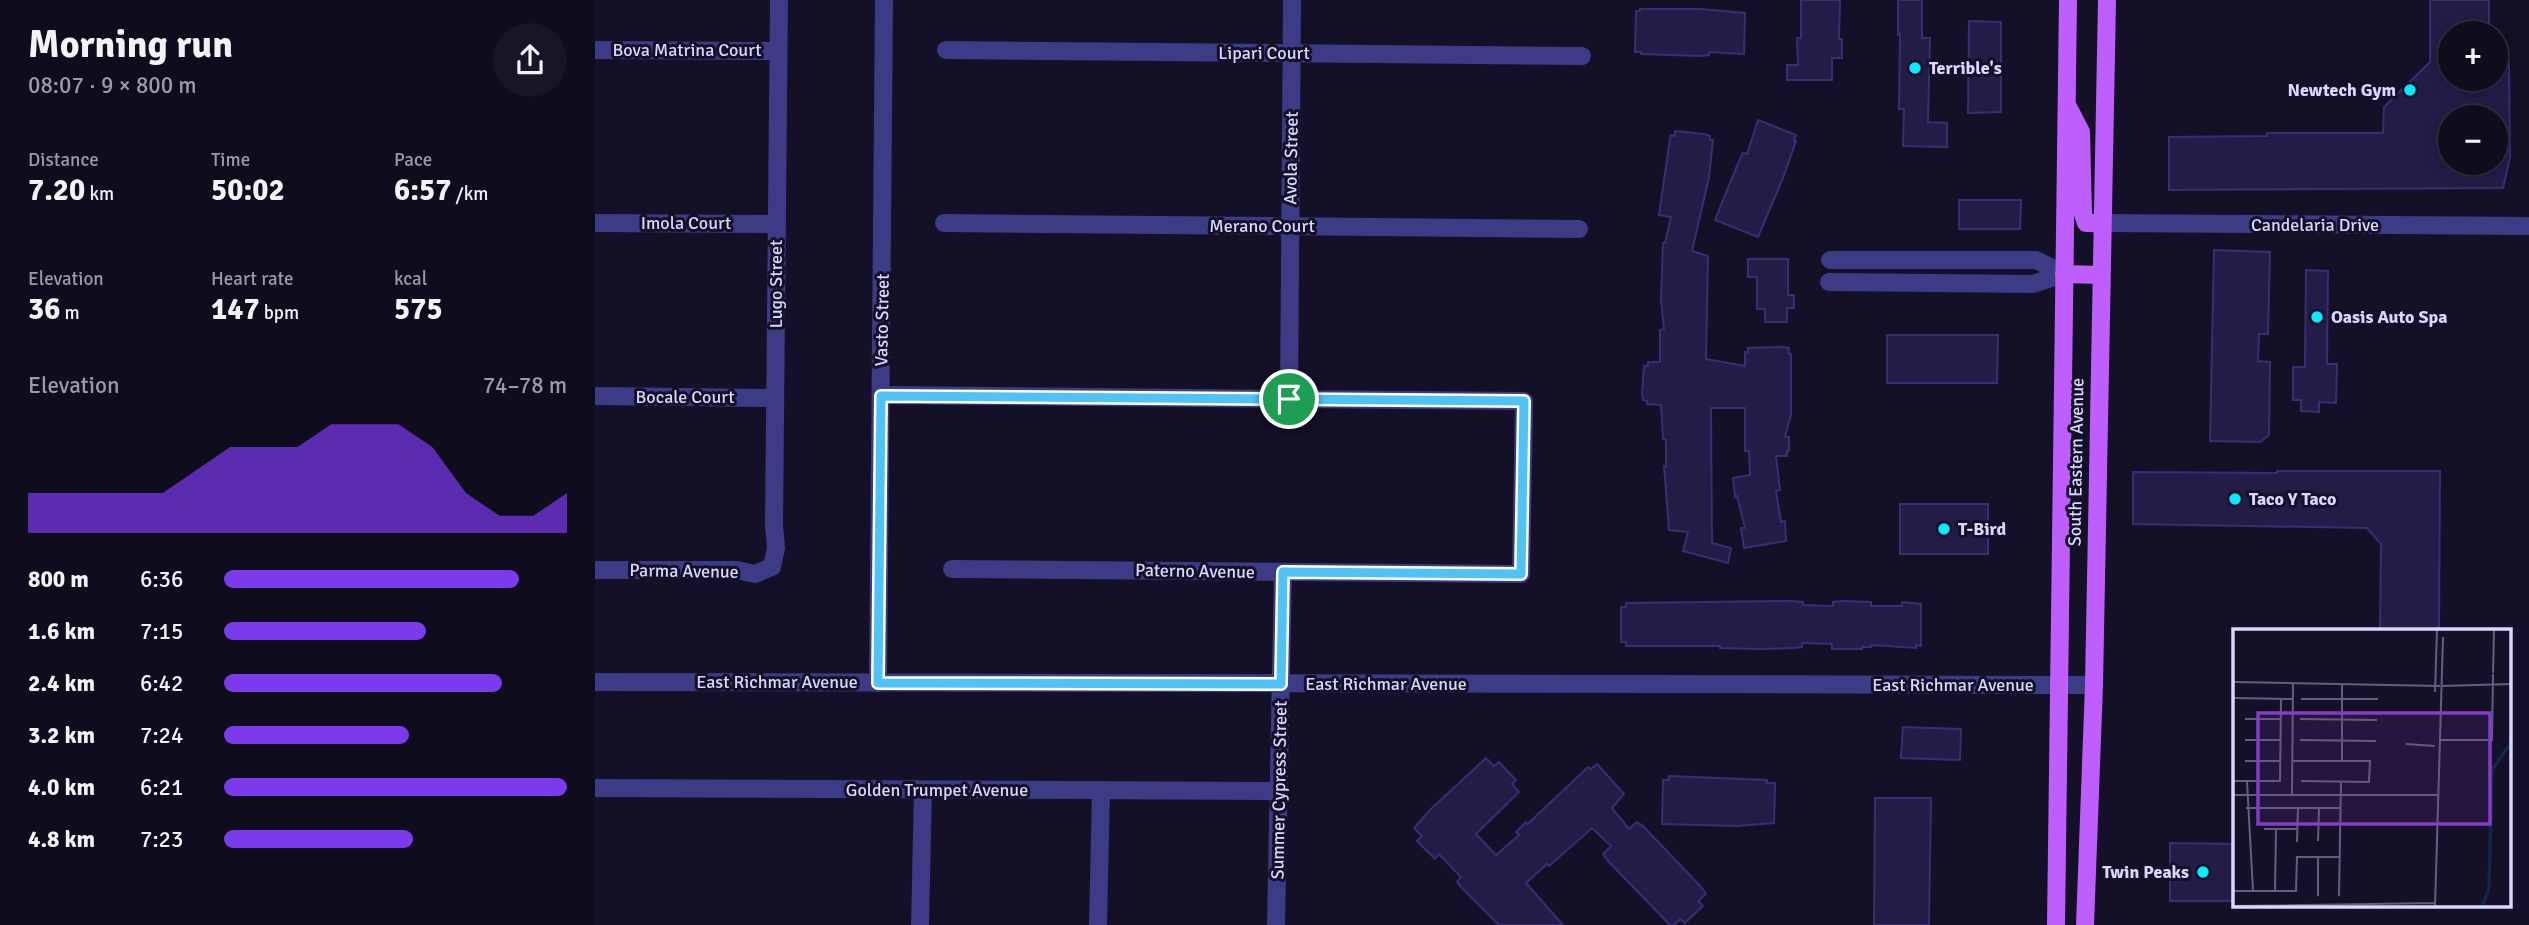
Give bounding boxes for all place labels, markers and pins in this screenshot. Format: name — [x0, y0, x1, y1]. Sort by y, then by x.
place label: Terrible's — [1929, 57, 2002, 79]
marker: Terrible's — [1907, 60, 1923, 76]
place label: Newtech Gym — [2287, 79, 2396, 101]
marker: Newtech Gym — [2402, 82, 2418, 98]
place label: Oasis Auto Spa — [2331, 306, 2447, 328]
marker: Oasis Auto Spa — [2309, 309, 2325, 325]
pin — [1259, 369, 1319, 429]
place label: Taco Y Taco — [2249, 488, 2336, 510]
marker: Taco Y Taco — [2227, 491, 2243, 507]
place label: T-Bird — [1958, 518, 2007, 540]
marker: T-Bird — [1936, 521, 1952, 537]
place label: Twin Peaks — [2102, 861, 2189, 883]
marker: Twin Peaks — [2195, 864, 2211, 880]

